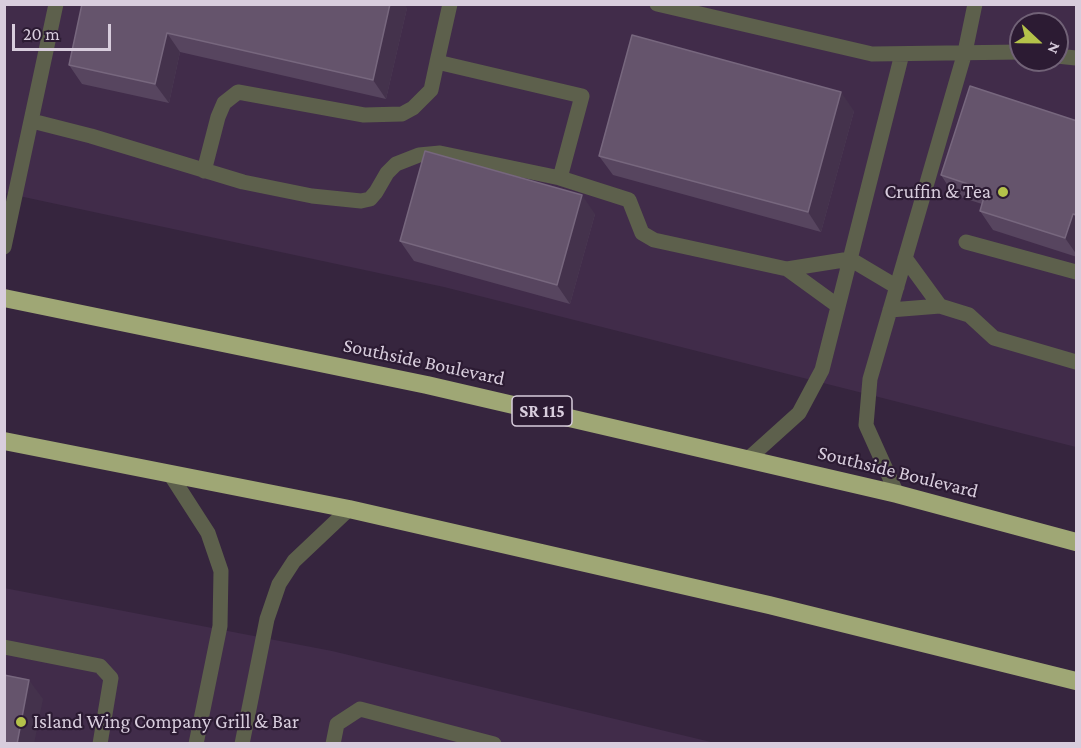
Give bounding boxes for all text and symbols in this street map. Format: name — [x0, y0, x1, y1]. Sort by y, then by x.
scale bar — [15, 12, 114, 50]
north arrow — [1009, 12, 1069, 72]
text: 20 m — [23, 24, 60, 44]
text: N — [1044, 40, 1064, 56]
place label: Cruffin & Tea — [885, 180, 991, 204]
marker: Cruffin & Tea — [996, 185, 1010, 199]
street label: Southside Boulevard — [341, 333, 507, 391]
road number: SR 115 — [512, 396, 572, 426]
street label: Southside Boulevard — [815, 440, 981, 504]
place label: Island Wing Company Grill & Bar — [33, 710, 299, 734]
marker: Island Wing Company Grill & Bar — [14, 715, 28, 729]

